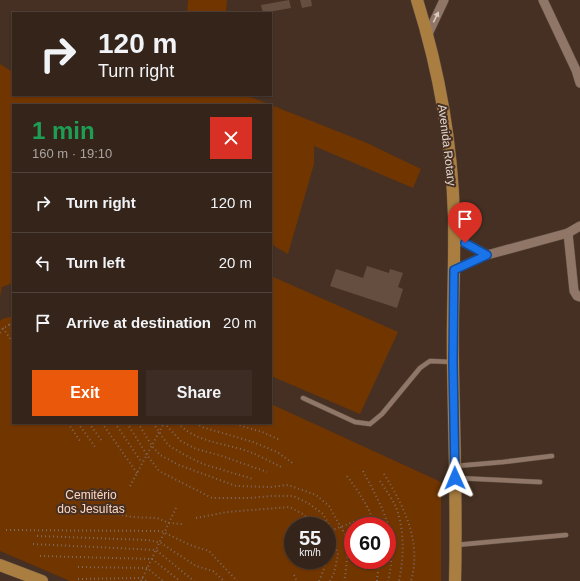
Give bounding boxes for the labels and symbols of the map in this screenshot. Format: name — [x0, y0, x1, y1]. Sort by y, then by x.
one-way arrow — [433, 11, 439, 23]
street label: Avenida Rotary — [435, 104, 459, 186]
pin — [448, 202, 482, 243]
position arrow — [434, 457, 476, 499]
park label: Cemitério dos Jesuítas — [57, 488, 125, 516]
speed limit sign: 60 — [344, 517, 396, 569]

